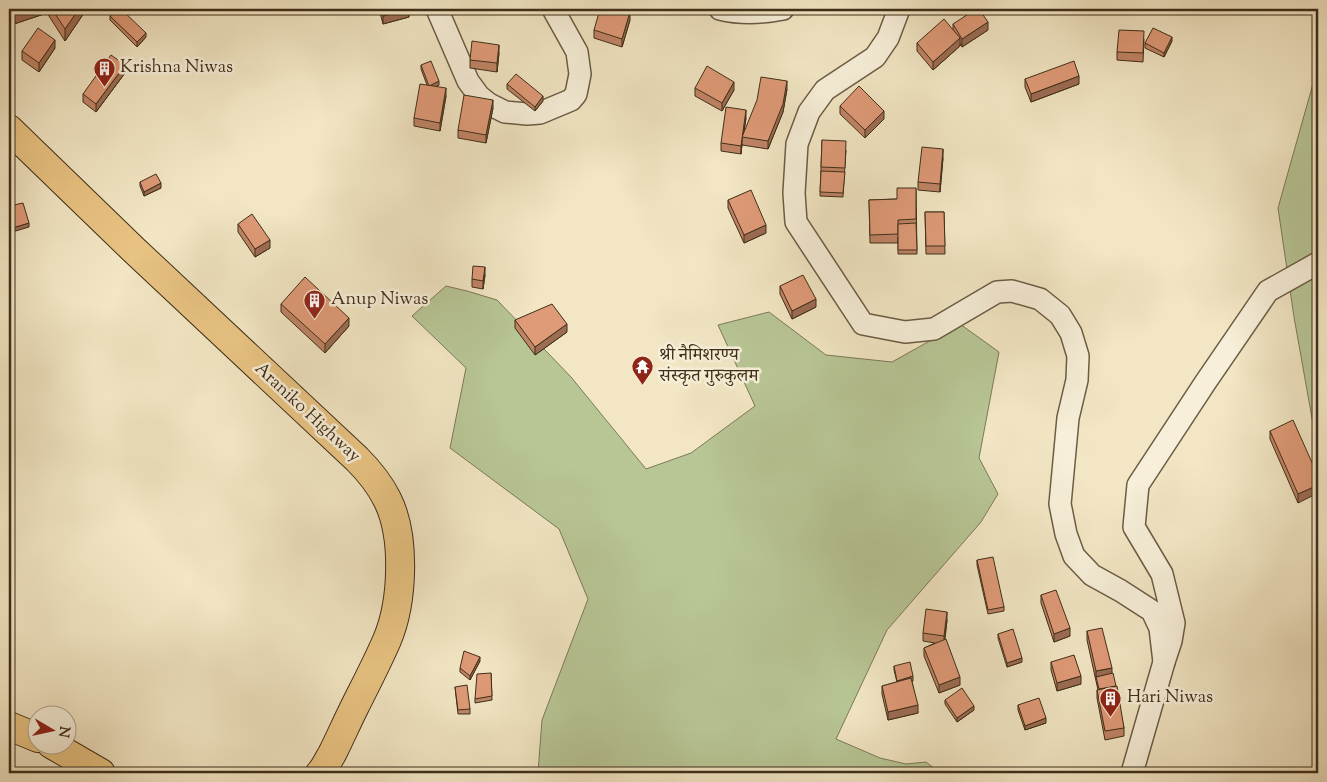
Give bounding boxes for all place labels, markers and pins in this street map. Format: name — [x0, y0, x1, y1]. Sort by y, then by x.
place label: Krishna Niwas — [120, 55, 233, 81]
building icon: Krishna Niwas — [92, 56, 116, 87]
place label: Anup Niwas — [331, 287, 428, 313]
building icon: Anup Niwas — [303, 288, 327, 319]
place label: श्री नैमिशरण्य संस्कृत गुरुकुलम — [658, 343, 759, 390]
temple icon: श्री नैमिशरण्य संस्कृत गुरुकुलम — [631, 354, 655, 385]
place label: Hari Niwas — [1127, 685, 1213, 711]
building icon: Hari Niwas — [1099, 686, 1123, 717]

